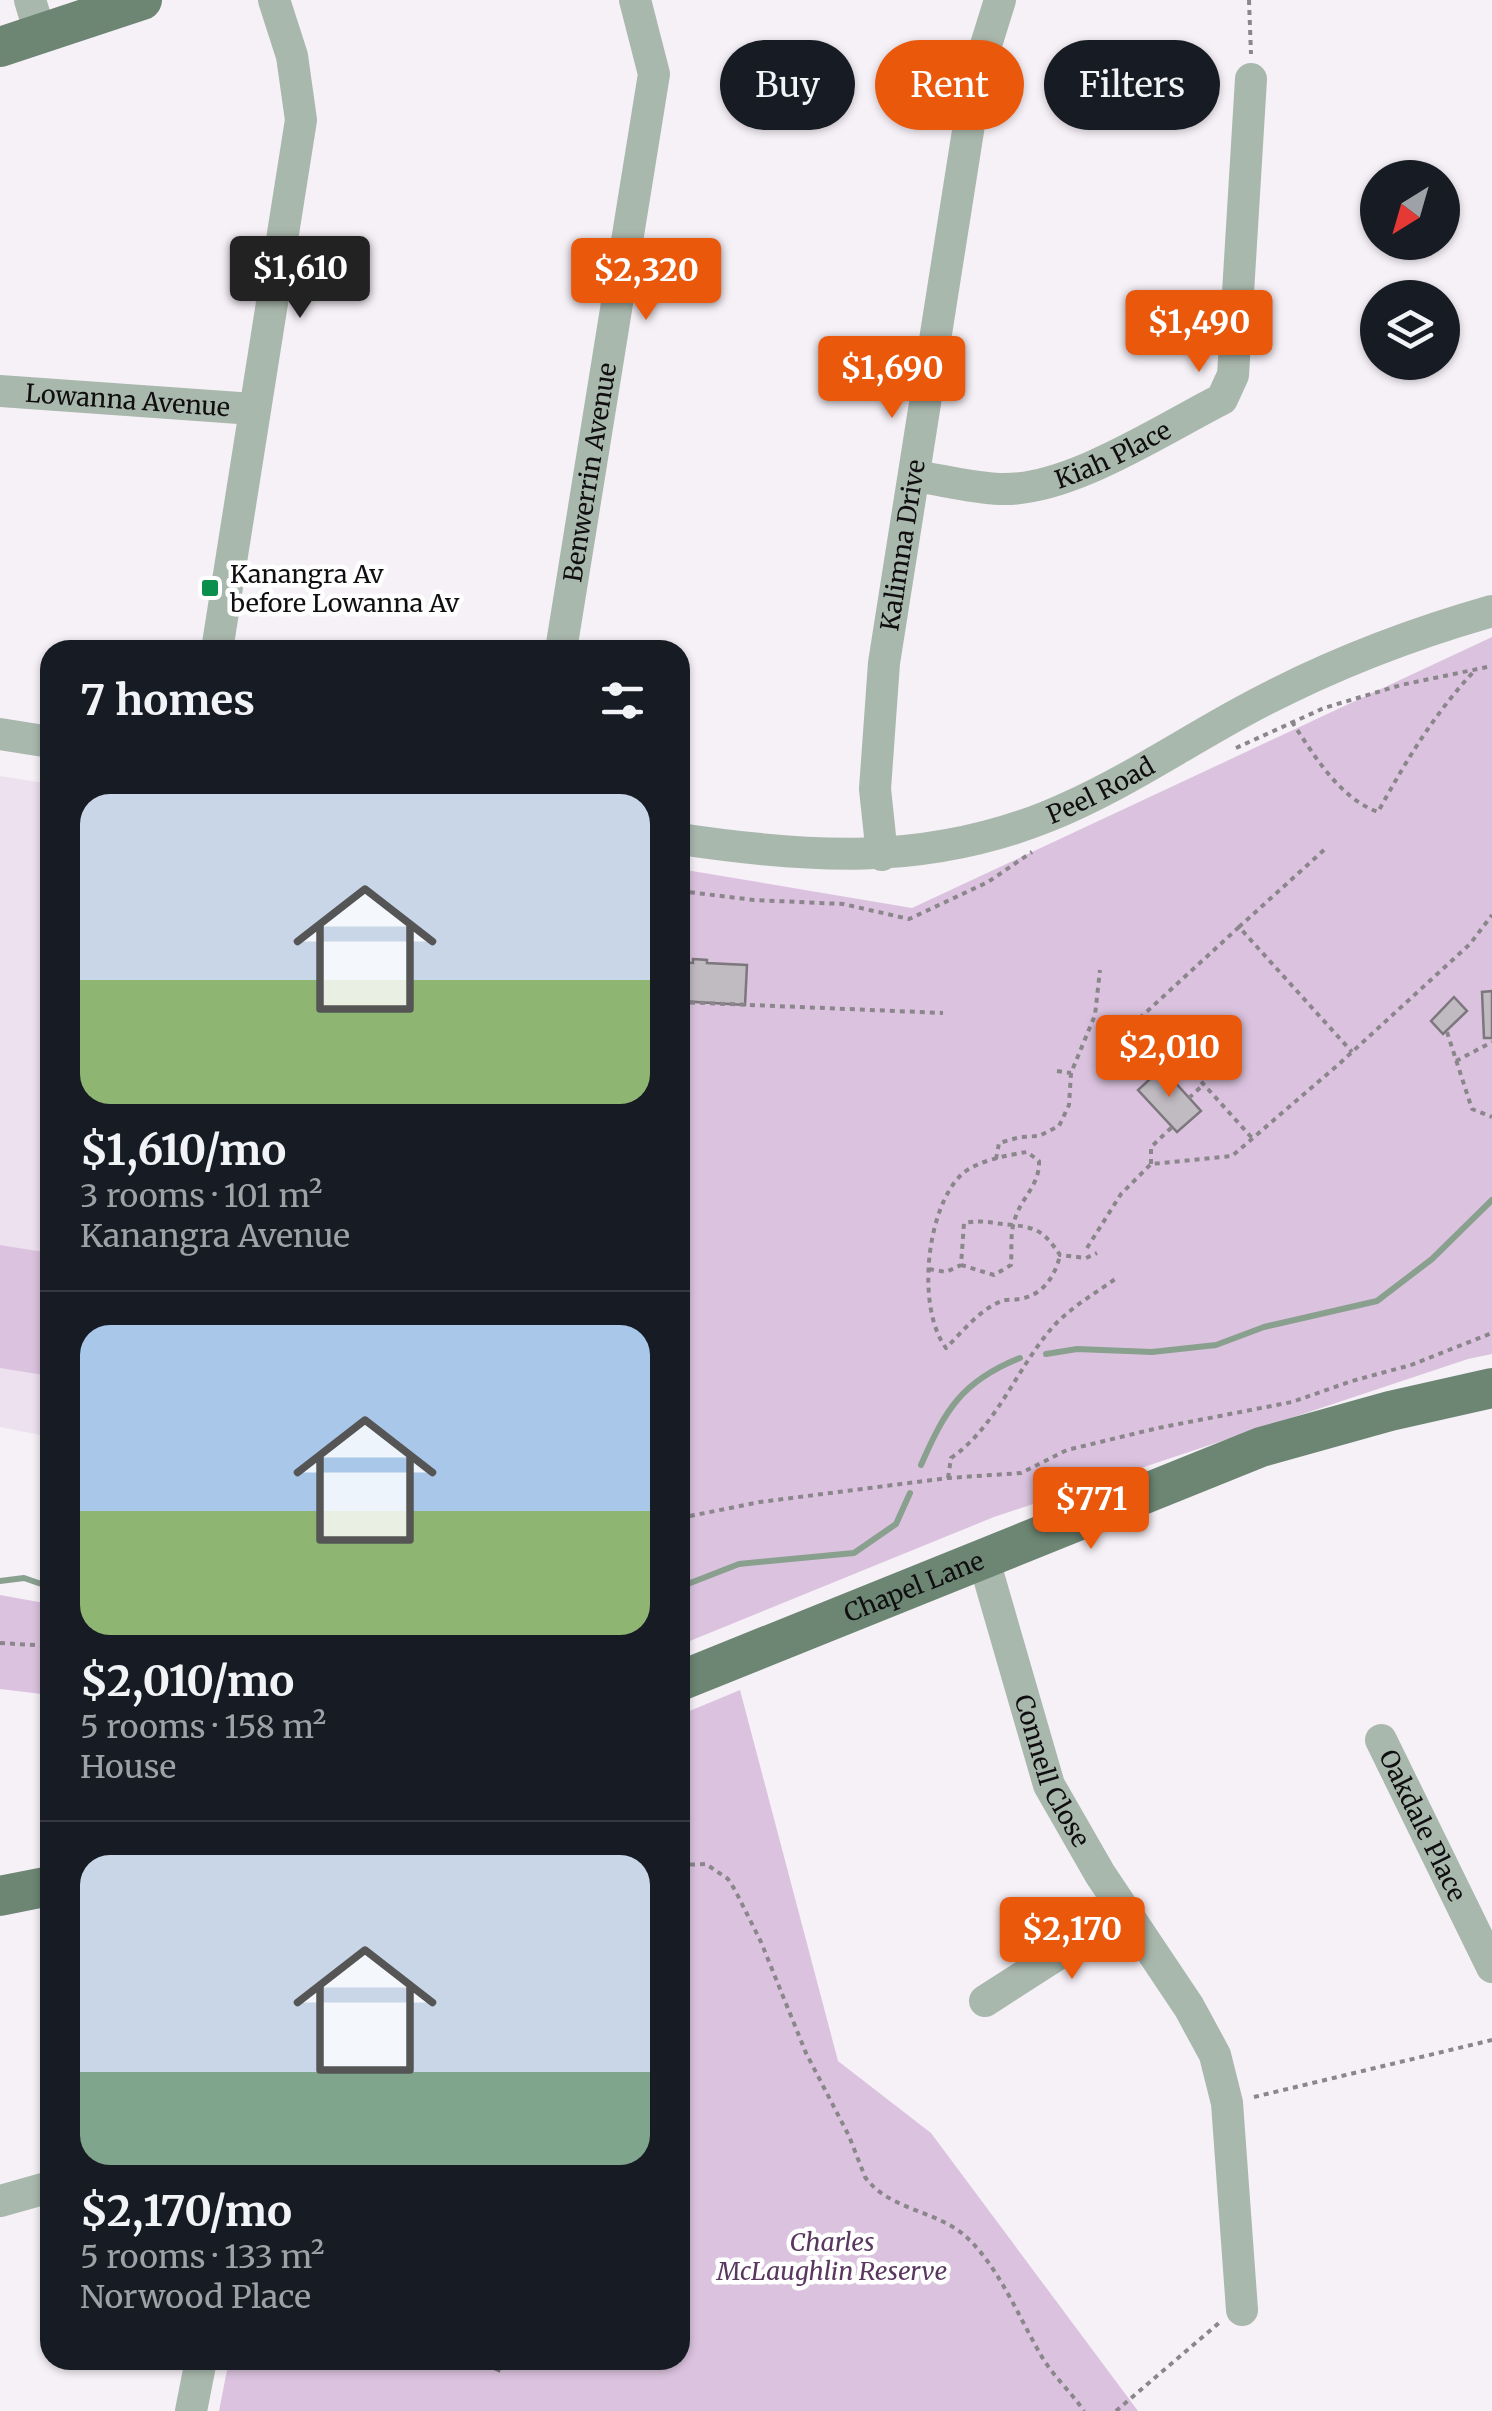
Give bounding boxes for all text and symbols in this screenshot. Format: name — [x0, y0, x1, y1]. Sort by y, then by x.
chip: Buy — [720, 40, 855, 130]
chip: Rent — [875, 40, 1024, 130]
chip: Filters — [1044, 40, 1220, 130]
north arrow — [1360, 160, 1460, 260]
map controls — [1360, 160, 1460, 380]
pin: $1,610 — [219, 236, 381, 321]
pin: $2,320 — [565, 238, 727, 323]
text: $1,610 — [252, 248, 348, 288]
text: $2,320 — [593, 250, 699, 290]
button: layers — [1360, 280, 1460, 380]
pin: $1,490 — [1118, 290, 1280, 375]
text: $1,490 — [1148, 302, 1250, 342]
pin: $1,690 — [811, 336, 973, 421]
text: $1,690 — [840, 348, 944, 388]
street label: Benwerrin Avenue — [556, 360, 623, 584]
street label: Lowanna Avenue — [24, 377, 231, 423]
street label: Kiah Place — [1051, 414, 1176, 496]
street label: Kalimna Drive — [873, 457, 932, 633]
place label: Kanangra Av before Lowanna Av — [229, 558, 460, 619]
marker: Kanangra Av before Lowanna Av — [199, 577, 221, 599]
icon: filters — [595, 673, 650, 728]
text: 7 homes — [80, 674, 255, 726]
street label: Peel Road — [1042, 750, 1160, 831]
icon: home — [275, 859, 455, 1039]
pin: $2,010 — [1088, 1015, 1250, 1100]
text: $2,010 — [1118, 1027, 1220, 1067]
text: $1,610/mo — [80, 1124, 286, 1176]
text: 3 rooms · 101 m² — [80, 1176, 322, 1216]
text: Kanangra Avenue — [80, 1216, 350, 1256]
icon: home — [275, 1390, 455, 1570]
pin: $771 — [1032, 1467, 1150, 1552]
text: $771 — [1055, 1479, 1127, 1519]
street label: Chapel Lane — [839, 1544, 988, 1629]
text: $2,010/mo — [80, 1655, 294, 1707]
street label: Connell Close — [1008, 1691, 1097, 1853]
text: 5 rooms · 158 m² — [80, 1707, 326, 1747]
street label: Oakdale Place — [1372, 1744, 1473, 1906]
text: House — [80, 1747, 176, 1787]
pin: $2,170 — [991, 1897, 1153, 1982]
text: $2,170 — [1022, 1909, 1122, 1949]
icon: home — [275, 1920, 455, 2100]
text: $2,170/mo — [80, 2185, 292, 2237]
park label: Charles McLaughlin Reserve — [716, 2226, 947, 2287]
text: 5 rooms · 133 m² — [80, 2237, 324, 2277]
text: Norwood Place — [80, 2277, 311, 2317]

